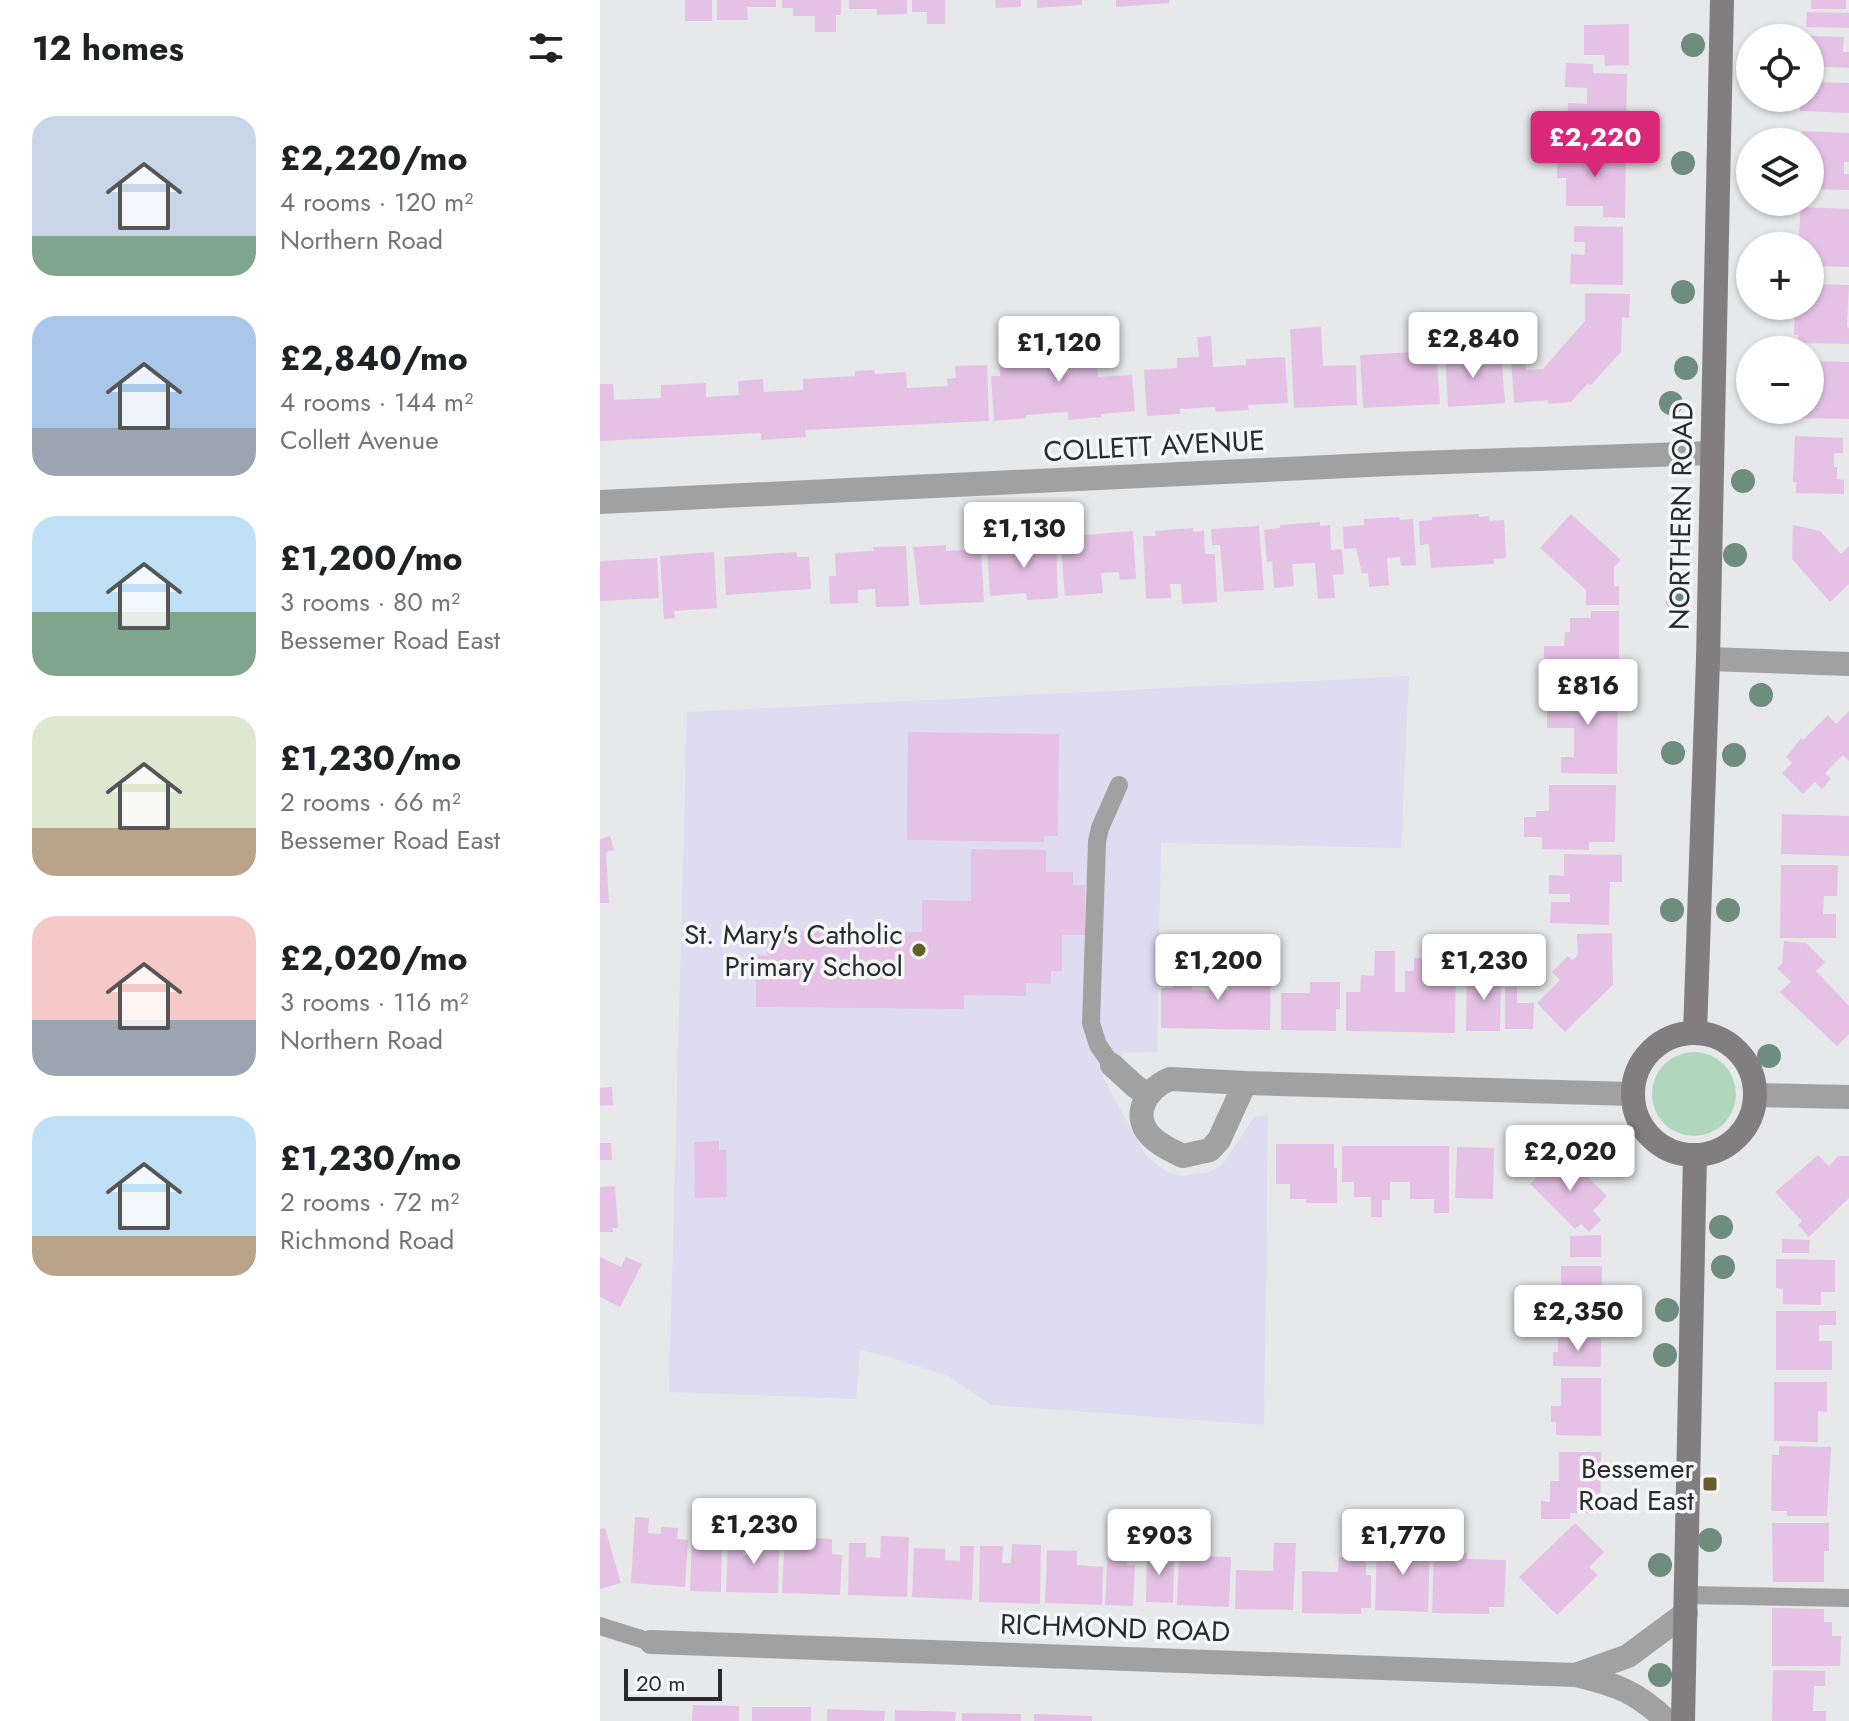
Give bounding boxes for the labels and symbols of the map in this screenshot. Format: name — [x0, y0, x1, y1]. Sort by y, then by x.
pin: £2,220 — [1530, 111, 1660, 179]
pin: £2,840 — [1408, 312, 1538, 380]
pin: £1,120 — [994, 316, 1124, 384]
street label: NORTHERN ROAD — [1659, 402, 1703, 630]
street label: COLLETT AVENUE — [1042, 420, 1266, 472]
pin: £1,130 — [959, 502, 1089, 570]
pin: £816 — [1541, 659, 1635, 727]
place label: St. Mary's Catholic Primary School — [684, 914, 903, 987]
pin: £1,200 — [1153, 934, 1283, 1002]
pin: £1,230 — [1419, 934, 1549, 1002]
marker: St. Mary's Catholic Primary School — [910, 941, 928, 959]
pin: £2,020 — [1505, 1125, 1635, 1193]
pin: £2,350 — [1513, 1285, 1643, 1353]
place label: Bessemer Road East — [1578, 1448, 1694, 1521]
marker: Bessemer Road East — [1701, 1475, 1719, 1493]
pin: £1,230 — [689, 1498, 819, 1566]
pin: £903 — [1112, 1509, 1206, 1577]
pin: £1,770 — [1338, 1509, 1468, 1577]
street label: RICHMOND ROAD — [999, 1603, 1231, 1653]
scale bar — [624, 1665, 722, 1701]

